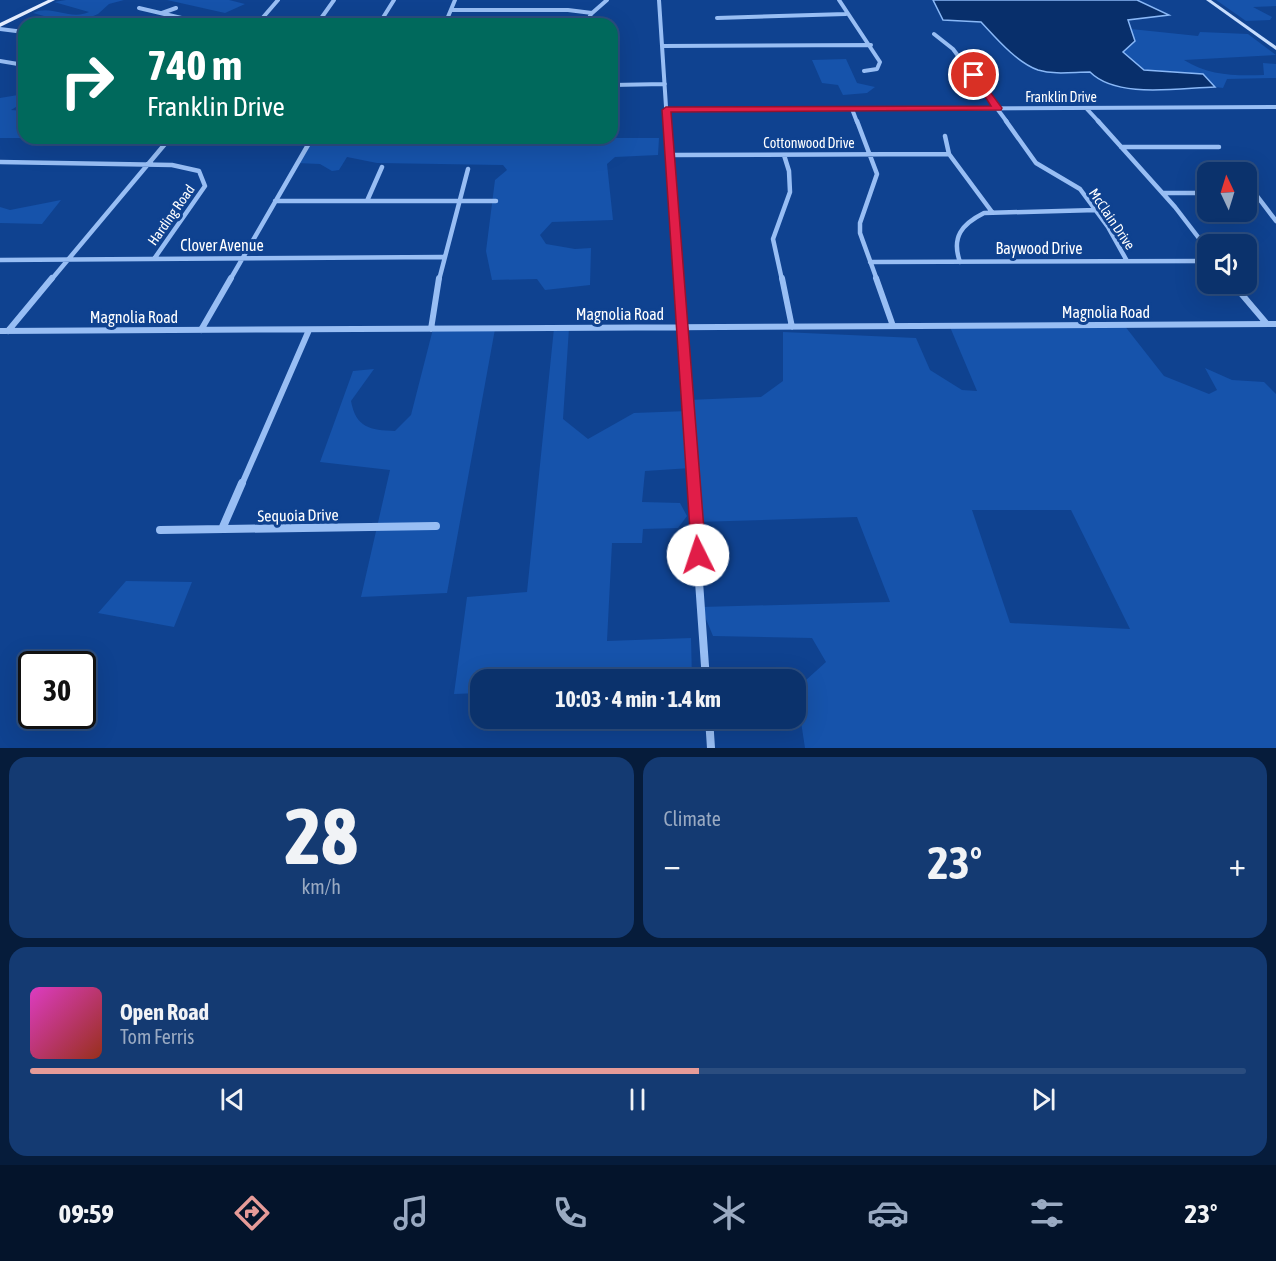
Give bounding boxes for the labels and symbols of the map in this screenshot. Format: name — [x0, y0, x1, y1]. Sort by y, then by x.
pin — [948, 49, 999, 100]
street label: Franklin Drive — [1025, 89, 1097, 105]
street label: Cottonwood Drive — [763, 135, 855, 151]
north arrow — [1197, 162, 1257, 222]
street label: Harding Road — [144, 182, 198, 248]
street label: McClain Drive — [1086, 185, 1138, 253]
street label: Clover Avenue — [180, 236, 264, 254]
street label: Baywood Drive — [996, 239, 1082, 258]
street label: Magnolia Road — [1062, 303, 1150, 322]
street label: Magnolia Road — [576, 305, 664, 324]
street label: Magnolia Road — [90, 308, 178, 327]
street label: Sequoia Drive — [257, 505, 339, 526]
position arrow — [666, 523, 730, 587]
speed limit sign: 30 — [18, 651, 96, 729]

